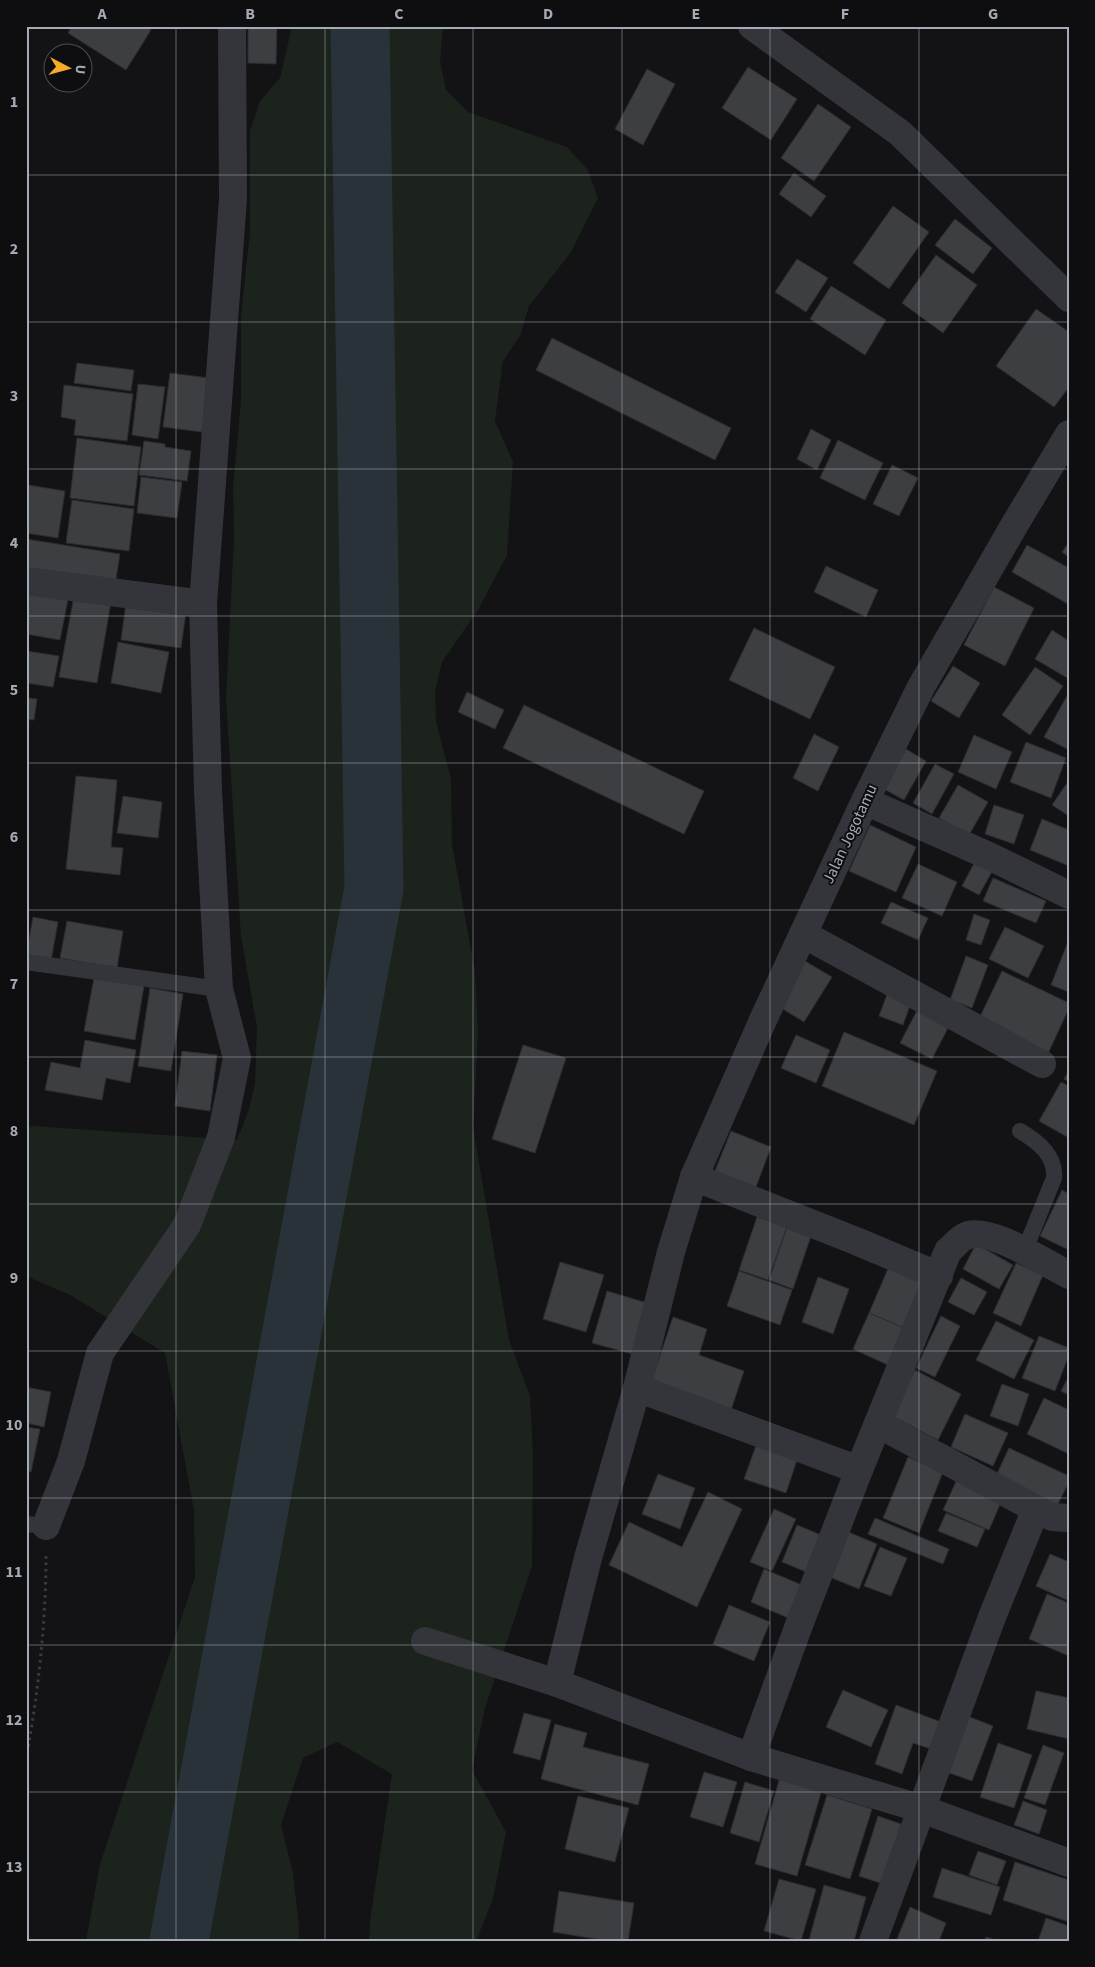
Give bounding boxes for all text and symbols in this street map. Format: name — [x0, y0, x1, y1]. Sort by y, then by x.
text: A — [96, 3, 107, 25]
text: B — [245, 3, 255, 25]
text: C — [394, 3, 404, 25]
text: D — [543, 3, 553, 25]
text: E — [692, 3, 700, 25]
text: F — [841, 3, 849, 25]
text: G — [988, 3, 998, 25]
north arrow — [42, 42, 92, 92]
text: U — [70, 64, 90, 75]
text: 1 — [10, 91, 18, 113]
text: 2 — [10, 238, 18, 260]
text: 3 — [10, 385, 18, 407]
text: 4 — [10, 532, 19, 554]
text: 5 — [10, 679, 18, 701]
street label: Jalan Jogotamu — [817, 781, 883, 887]
text: 6 — [10, 826, 18, 848]
text: 7 — [10, 973, 18, 995]
text: 8 — [10, 1120, 18, 1142]
text: 9 — [10, 1267, 18, 1289]
text: 10 — [6, 1414, 22, 1436]
text: 11 — [6, 1561, 22, 1583]
text: 12 — [6, 1709, 22, 1731]
text: 13 — [6, 1856, 22, 1878]

